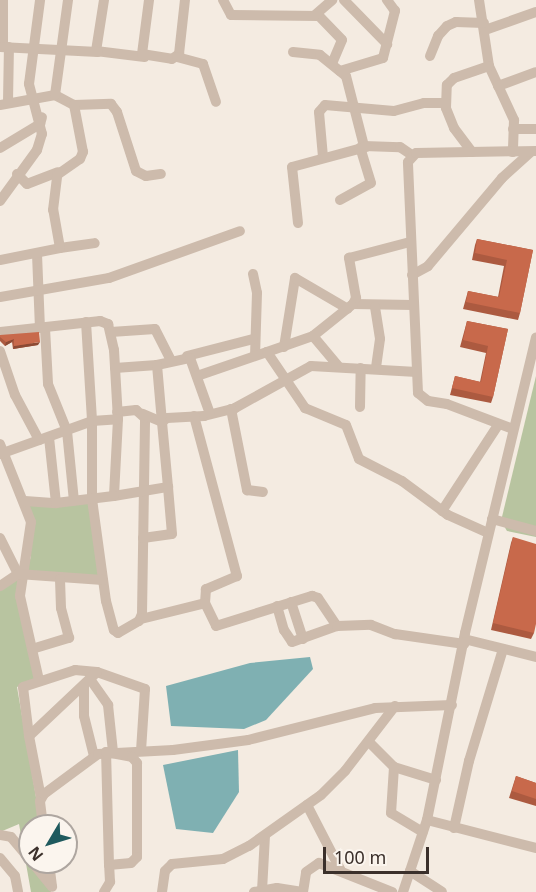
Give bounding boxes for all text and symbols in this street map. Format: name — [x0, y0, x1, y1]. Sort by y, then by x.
north arrow — [18, 814, 78, 874]
scale bar — [326, 835, 432, 873]
text: N — [23, 842, 48, 866]
text: 100 m — [334, 845, 386, 869]

